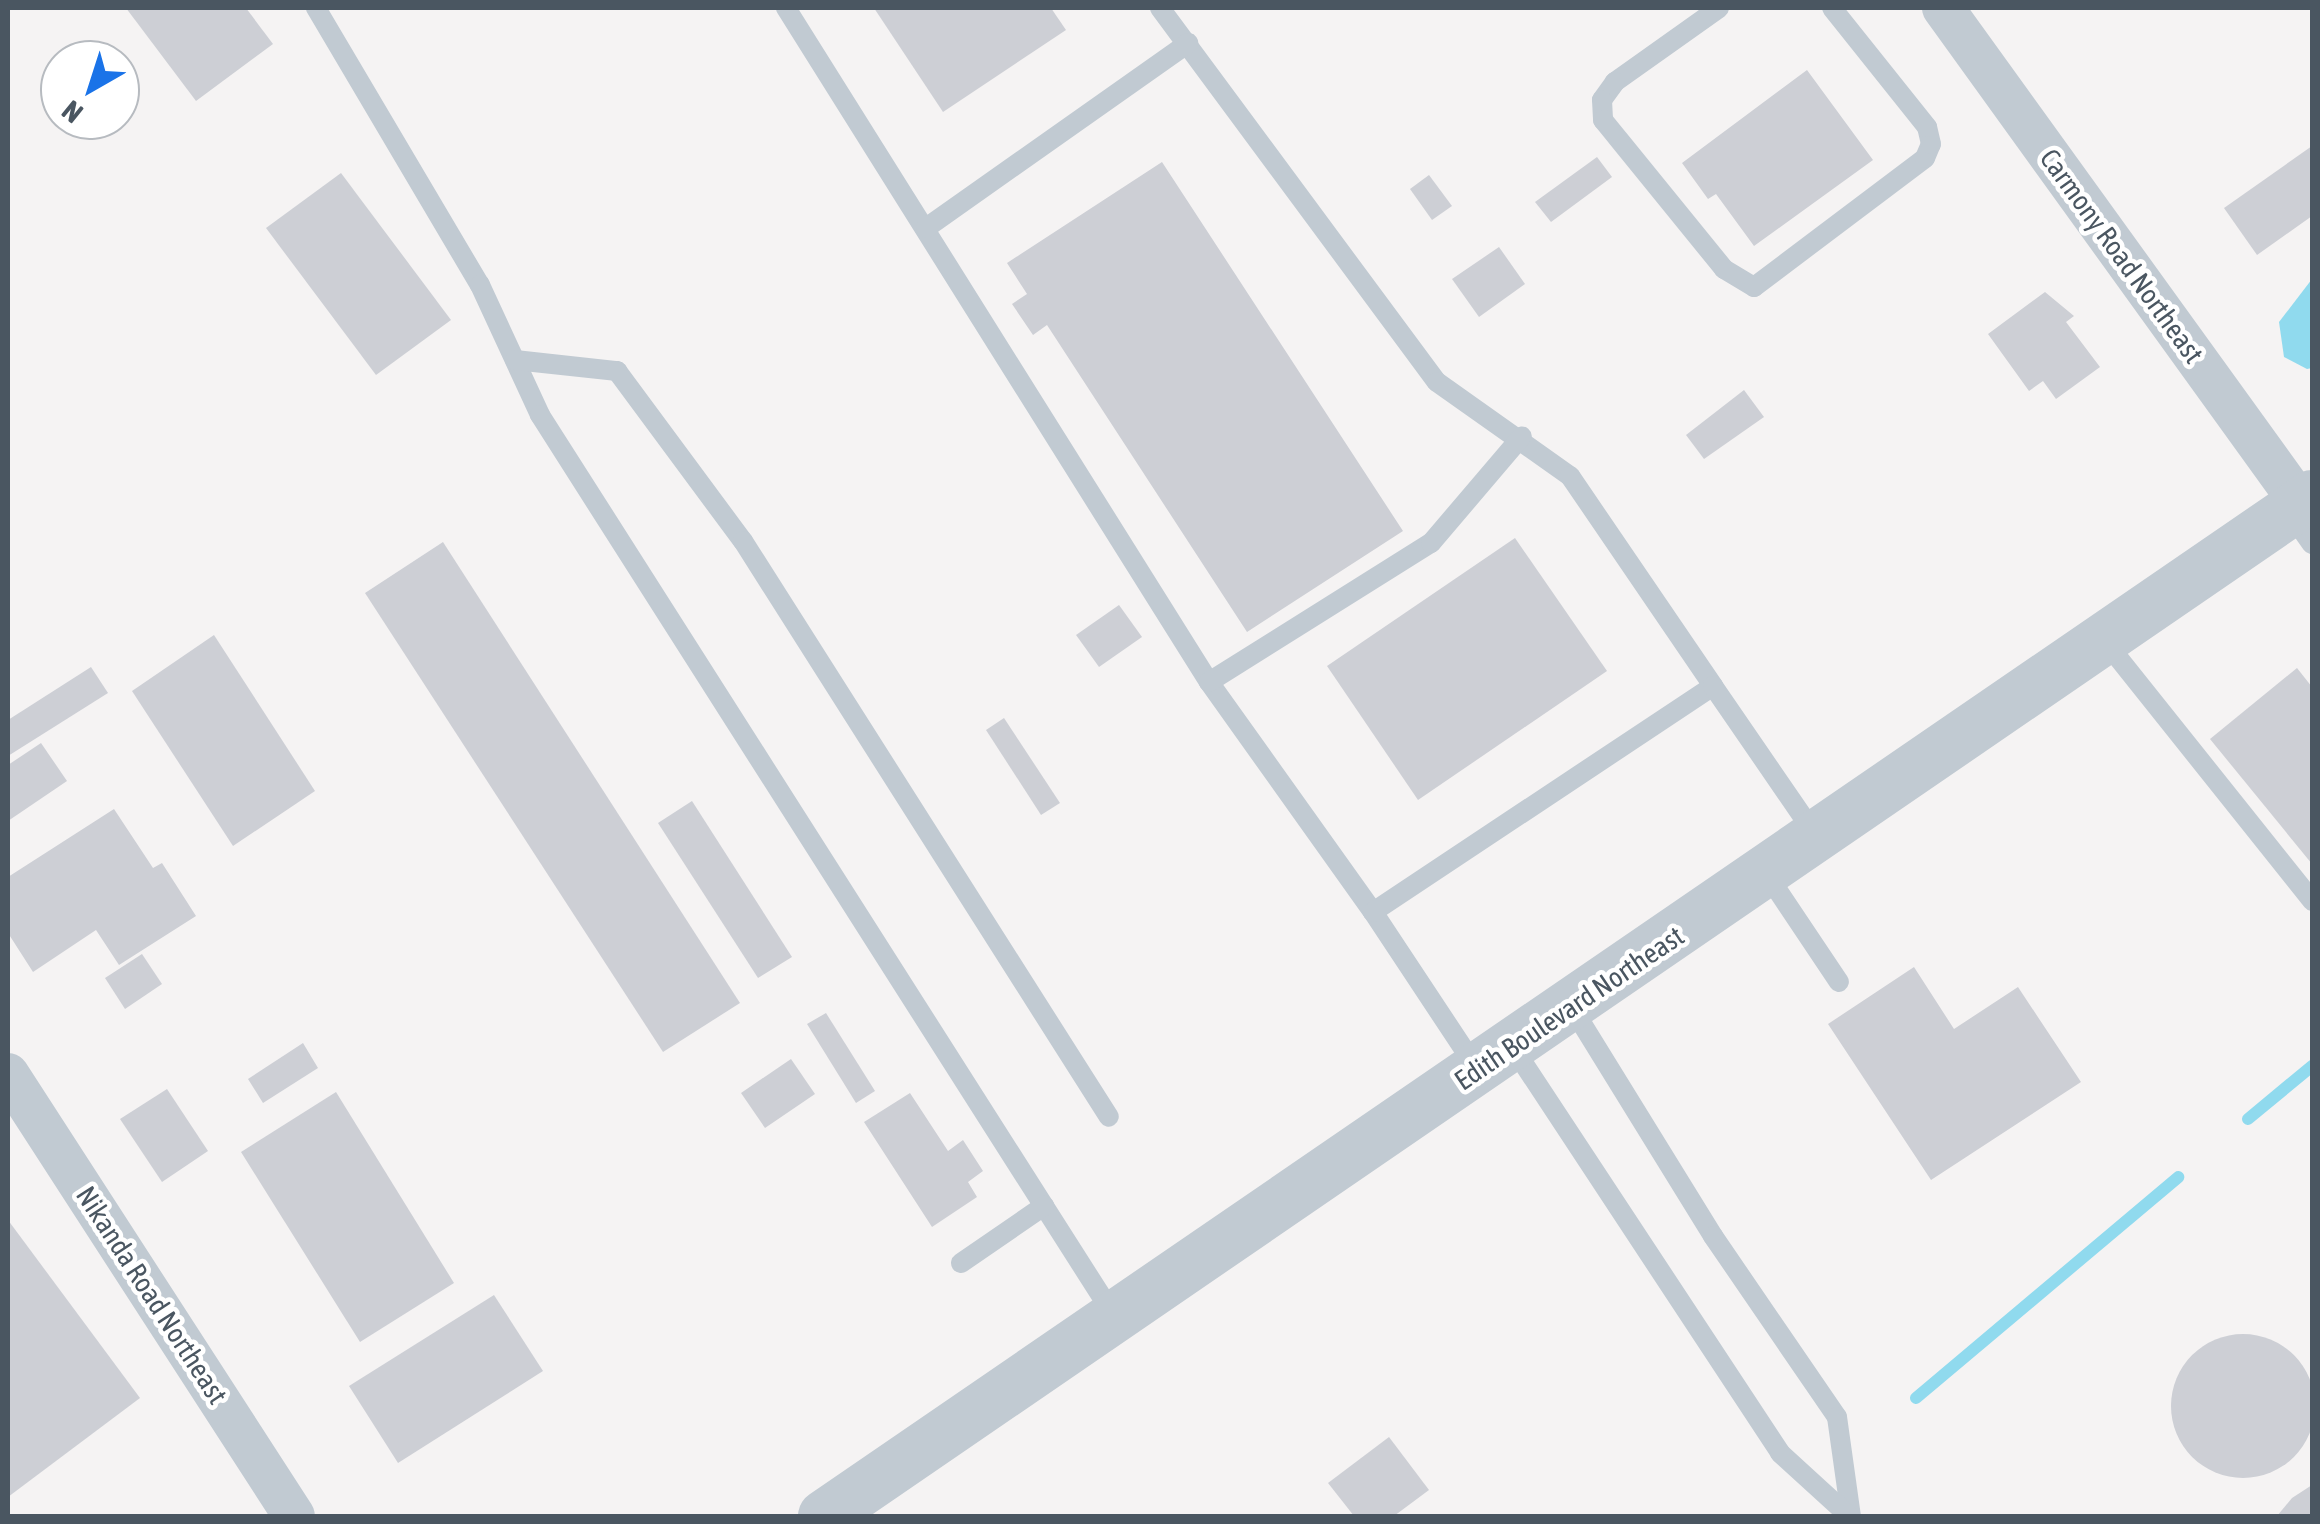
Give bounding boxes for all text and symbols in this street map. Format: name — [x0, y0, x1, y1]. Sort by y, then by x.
north arrow — [40, 40, 140, 140]
text: N — [56, 94, 89, 129]
street label: Carmony Road Northeast — [2033, 142, 2211, 370]
street label: Edith Boulevard Northeast — [1448, 919, 1690, 1097]
street label: Nikanda Road Northeast — [69, 1180, 235, 1410]

